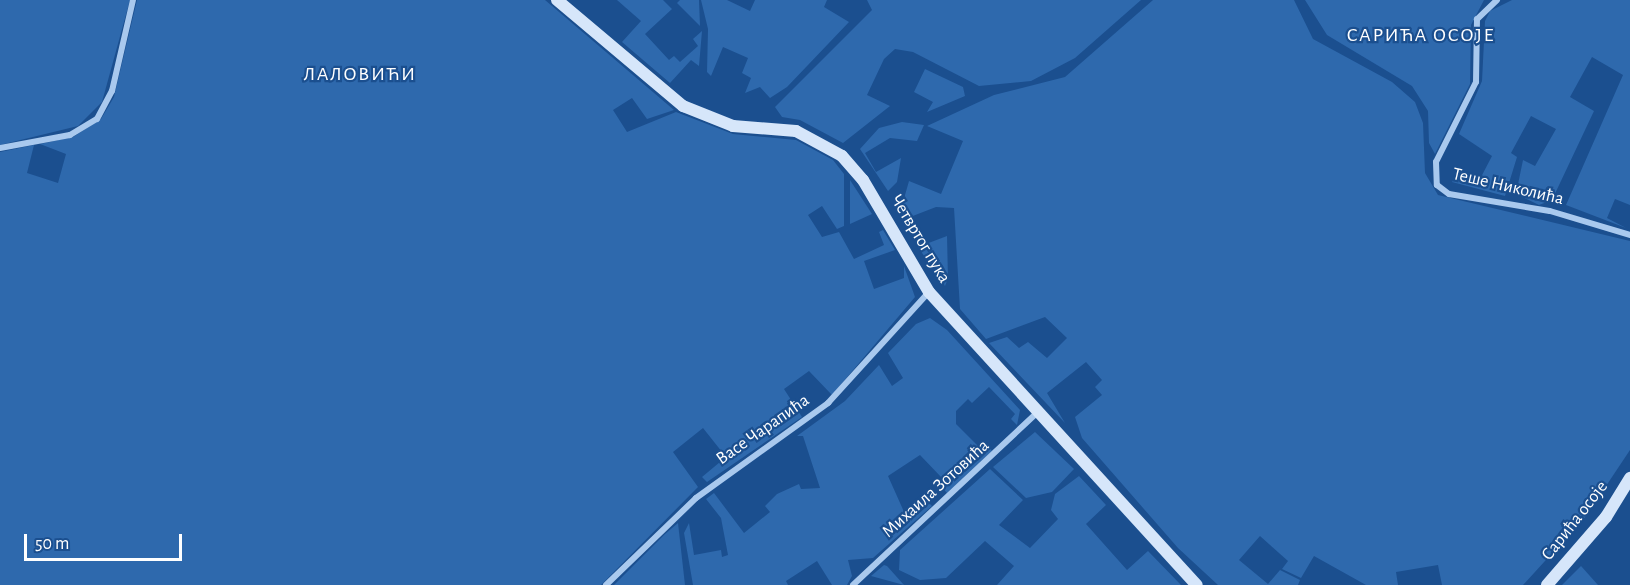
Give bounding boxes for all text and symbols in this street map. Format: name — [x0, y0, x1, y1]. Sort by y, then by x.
district label: САРИЋА ОСОЈЕ — [1346, 23, 1496, 47]
district label: ЛАЛОВИЋИ — [303, 62, 417, 86]
street label: Теше Николића — [1450, 164, 1566, 210]
street label: Четвртог пука — [885, 191, 955, 287]
street label: Васе Чарапића — [712, 390, 814, 470]
street label: Михаила Зотовића — [878, 435, 994, 543]
street label: Сарића осоје — [1537, 477, 1613, 565]
scale bar — [27, 522, 184, 560]
text: 50 m — [35, 535, 69, 553]

